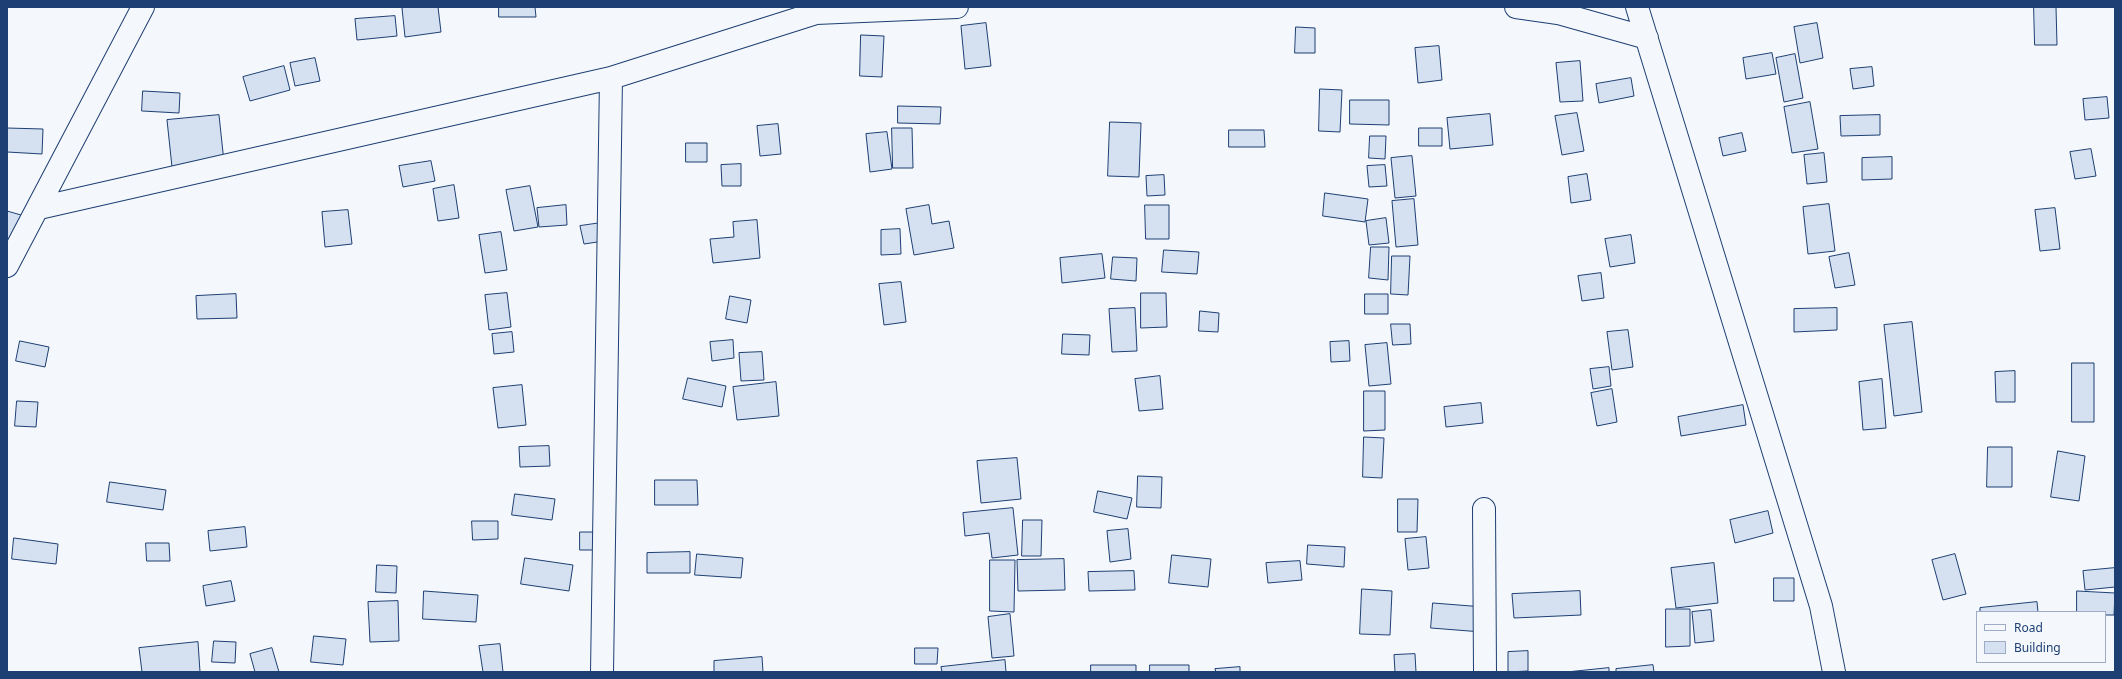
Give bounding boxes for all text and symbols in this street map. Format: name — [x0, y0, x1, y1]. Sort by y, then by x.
legend — [1976, 611, 2106, 663]
text: Road — [2014, 619, 2043, 636]
text: Building — [2014, 639, 2061, 656]

